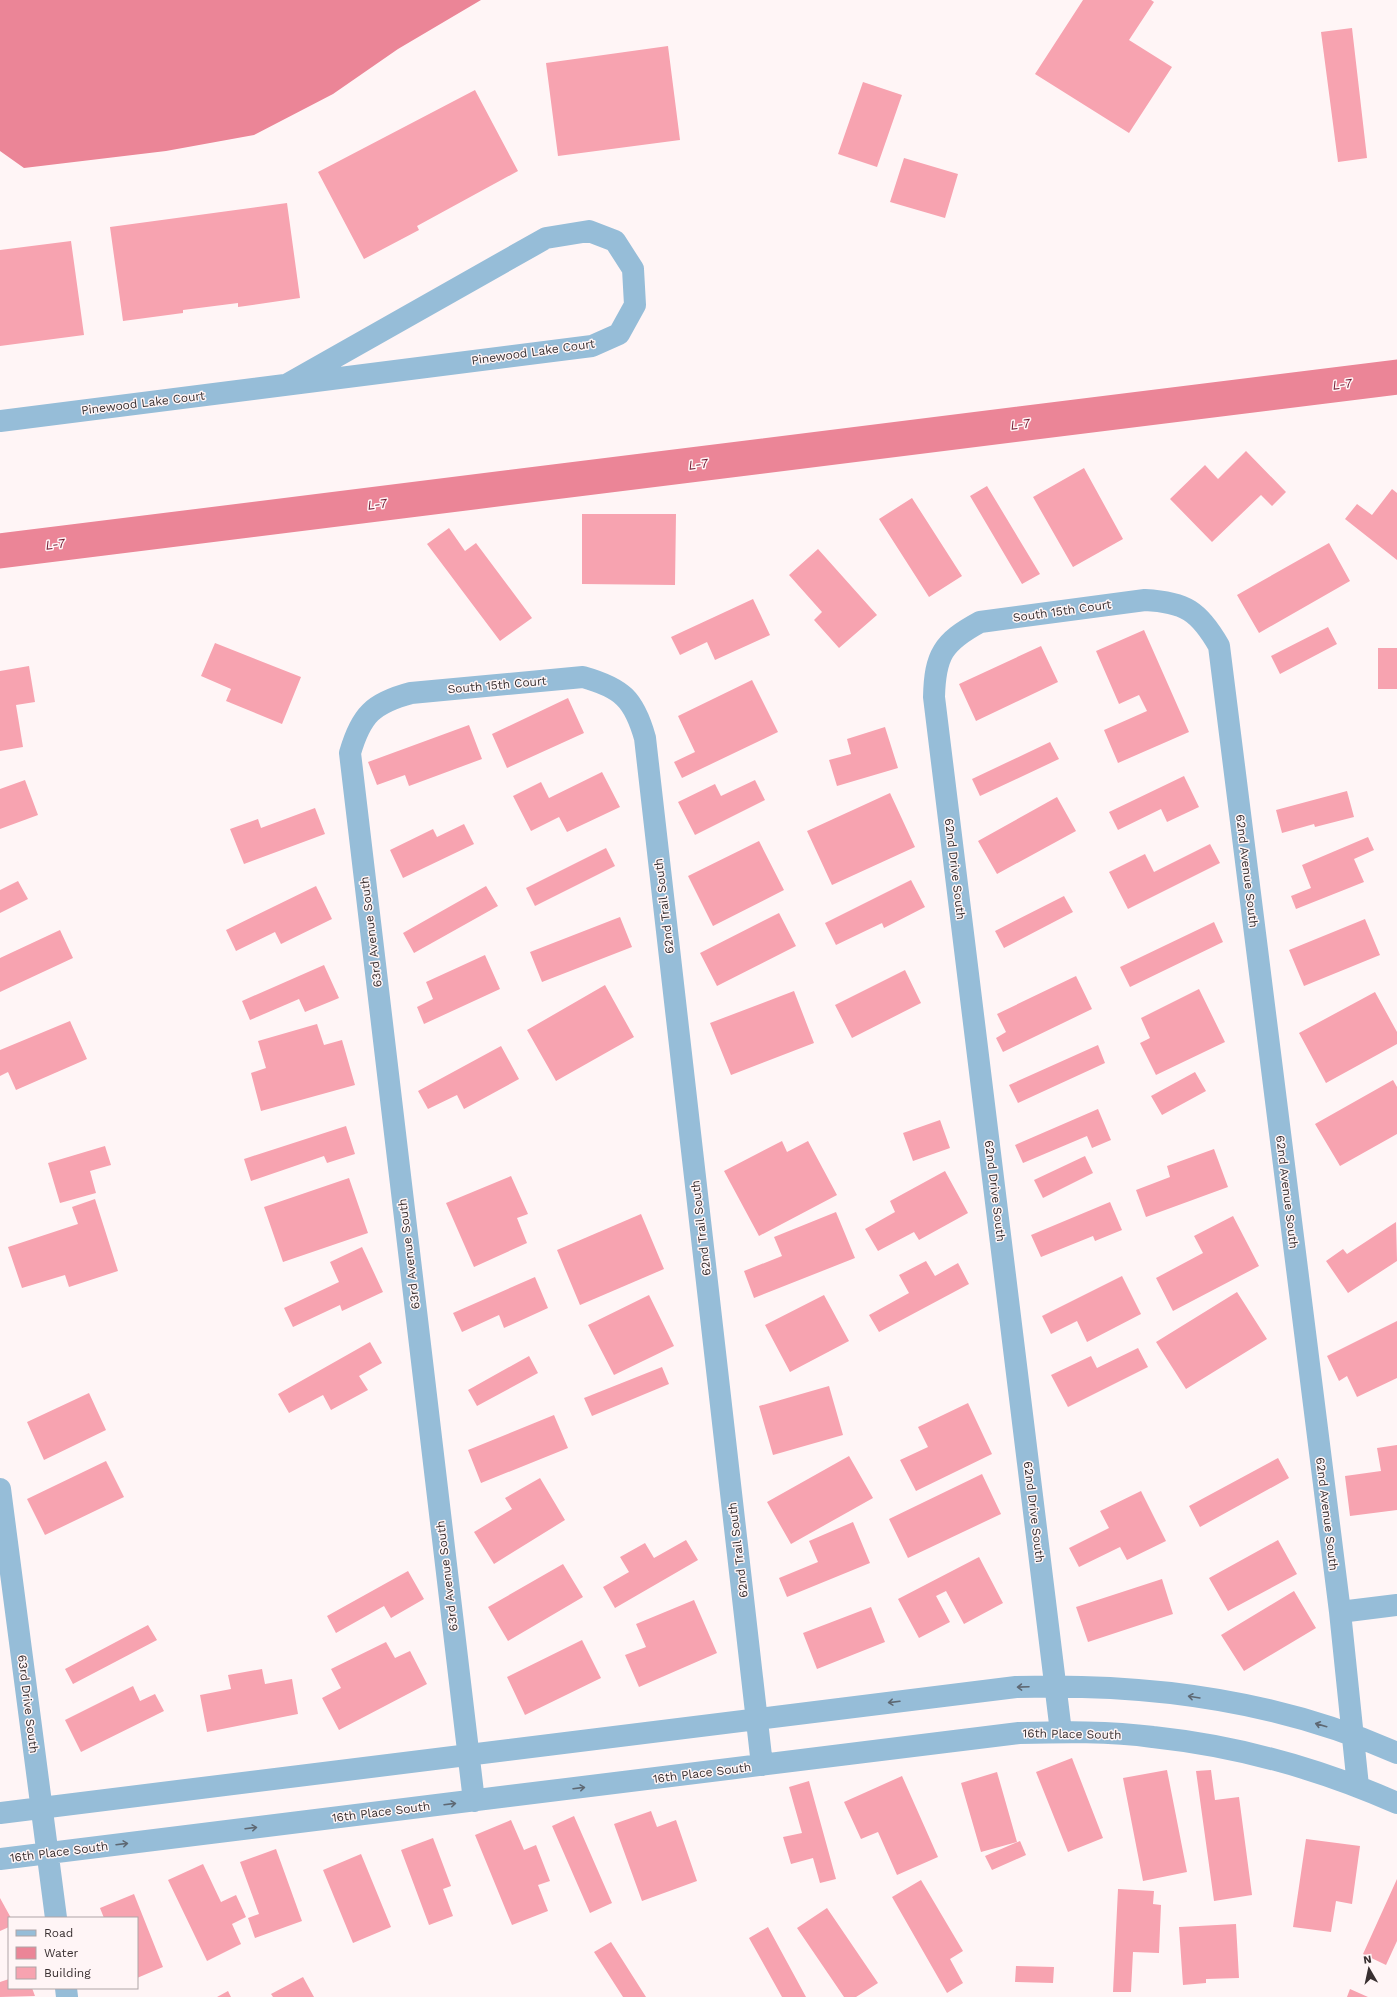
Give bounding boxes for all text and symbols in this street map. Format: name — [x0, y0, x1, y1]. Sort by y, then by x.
street label: Pinewood Lake Court — [470, 336, 596, 368]
water label: L-7 — [1331, 375, 1353, 393]
street label: Pinewood Lake Court — [80, 388, 206, 418]
water label: L-7 — [1009, 415, 1031, 433]
water label: L-7 — [687, 455, 709, 473]
water label: L-7 — [366, 495, 388, 513]
water label: L-7 — [44, 535, 66, 553]
street label: South 15th Court — [1012, 597, 1112, 625]
street label: South 15th Court — [447, 674, 547, 696]
street label: 62nd Avenue South — [1233, 813, 1261, 929]
street label: 62nd Drive South — [942, 818, 968, 920]
street label: 62nd Trail South — [651, 857, 677, 955]
street label: 63rd Avenue South — [357, 876, 385, 988]
street label: 62nd Avenue South — [1273, 1134, 1301, 1250]
street label: 62nd Drive South — [982, 1140, 1008, 1242]
street label: 62nd Trail South — [688, 1179, 714, 1277]
street label: 63rd Avenue South — [395, 1198, 423, 1310]
street label: 62nd Avenue South — [1313, 1456, 1341, 1572]
street label: 62nd Drive South — [1021, 1461, 1047, 1563]
street label: 62nd Trail South — [725, 1501, 751, 1599]
street label: 63rd Avenue South — [433, 1520, 461, 1632]
street label: 63rd Drive South — [15, 1654, 41, 1754]
one-way arrow — [1017, 1683, 1030, 1691]
one-way arrow — [1188, 1692, 1201, 1700]
one-way arrow — [888, 1698, 901, 1706]
one-way arrow — [1315, 1721, 1328, 1729]
street label: 16th Place South — [1022, 1726, 1122, 1742]
street label: 16th Place South — [652, 1760, 752, 1786]
one-way arrow — [572, 1784, 585, 1792]
street label: 16th Place South — [331, 1799, 431, 1825]
one-way arrow — [443, 1800, 456, 1808]
one-way arrow — [244, 1824, 257, 1832]
street label: 16th Place South — [9, 1839, 109, 1865]
one-way arrow — [115, 1840, 128, 1848]
legend — [8, 1917, 138, 1989]
text: Road — [44, 1926, 73, 1940]
text: Water — [44, 1946, 79, 1960]
north arrow — [1349, 1949, 1389, 1989]
text: N — [1362, 1953, 1373, 1967]
text: Building — [44, 1966, 91, 1980]

